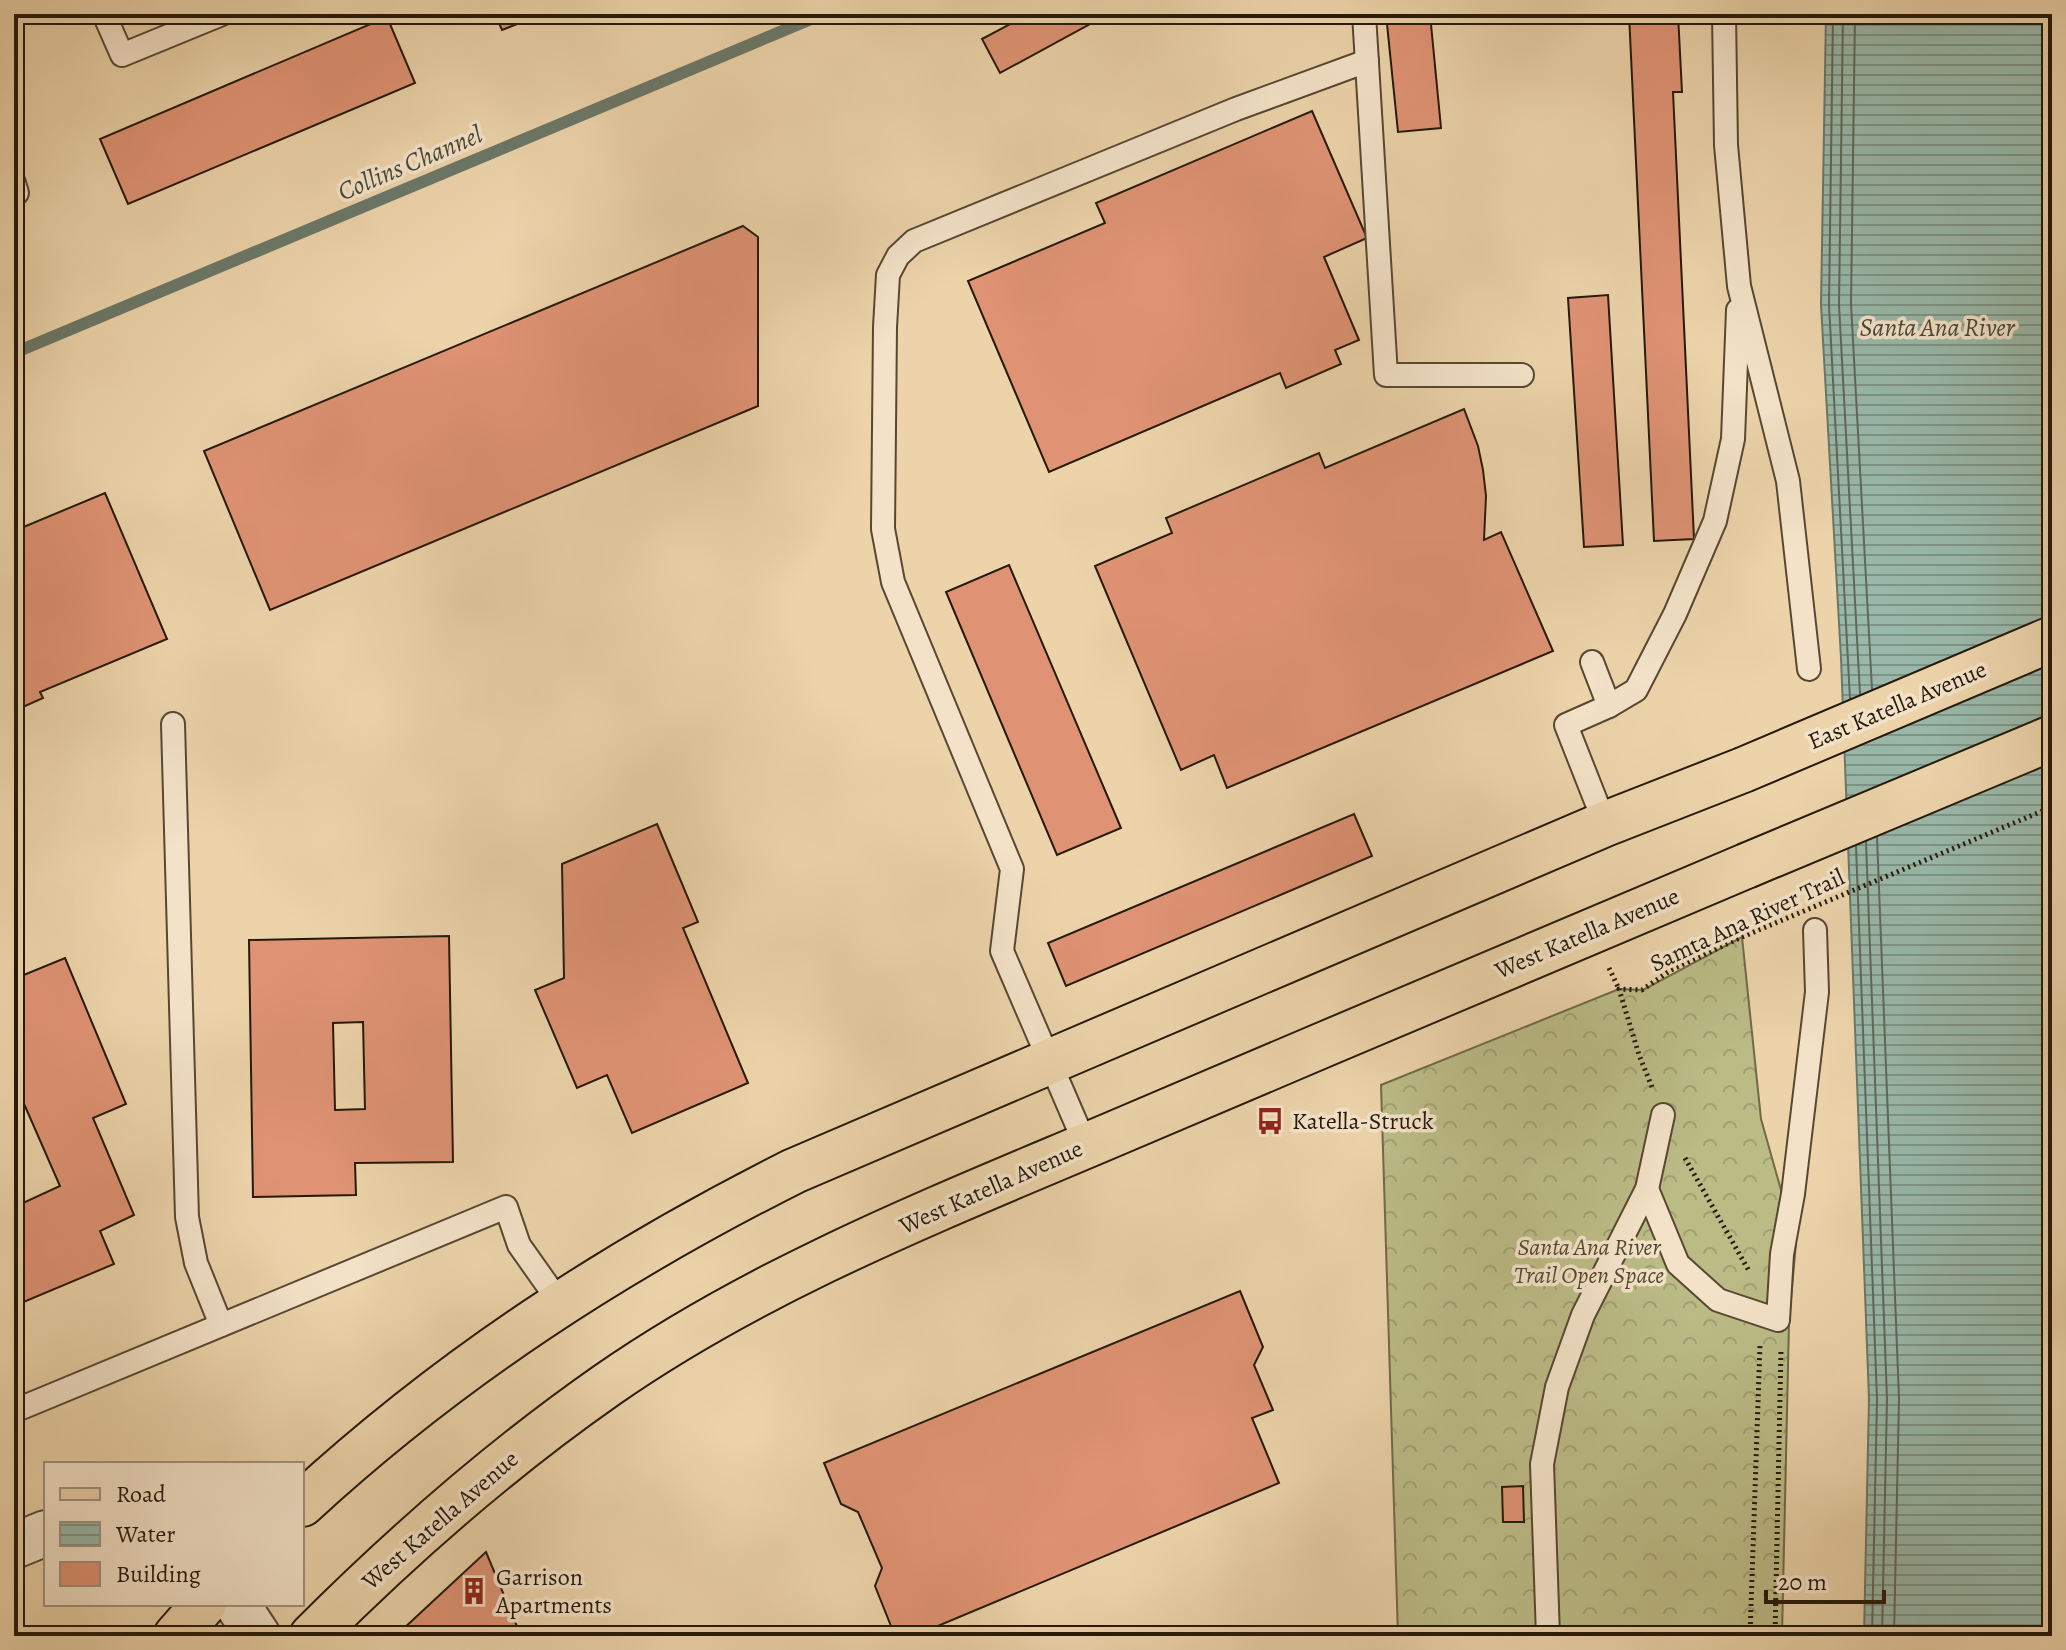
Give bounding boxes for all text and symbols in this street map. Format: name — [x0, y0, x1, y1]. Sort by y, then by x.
water label: Collins Channel — [332, 117, 488, 209]
water label: Santa Ana River — [1860, 310, 2015, 345]
street label: East Katella Avenue — [1803, 653, 1991, 757]
street label: Samta Ana River Trail — [1645, 861, 1850, 979]
street label: West Katella Avenue — [1489, 880, 1684, 987]
place label: Katella-Struck — [1292, 1105, 1434, 1137]
bus stop icon: Katella-Struck — [1255, 1106, 1285, 1136]
street label: West Katella Avenue — [893, 1132, 1088, 1242]
park label: Santa Ana River Trail Open Space — [1514, 1231, 1664, 1291]
street label: West Katella Avenue — [354, 1443, 525, 1598]
legend — [44, 1462, 304, 1606]
text: Road — [116, 1478, 166, 1510]
text: Water — [115, 1518, 176, 1550]
scale bar — [1766, 1554, 1884, 1604]
text: Building — [116, 1558, 201, 1590]
place label: Garrison Apartments — [495, 1561, 612, 1621]
text: 20 m — [1778, 1566, 1827, 1598]
building icon: Garrison Apartments — [459, 1576, 489, 1606]

